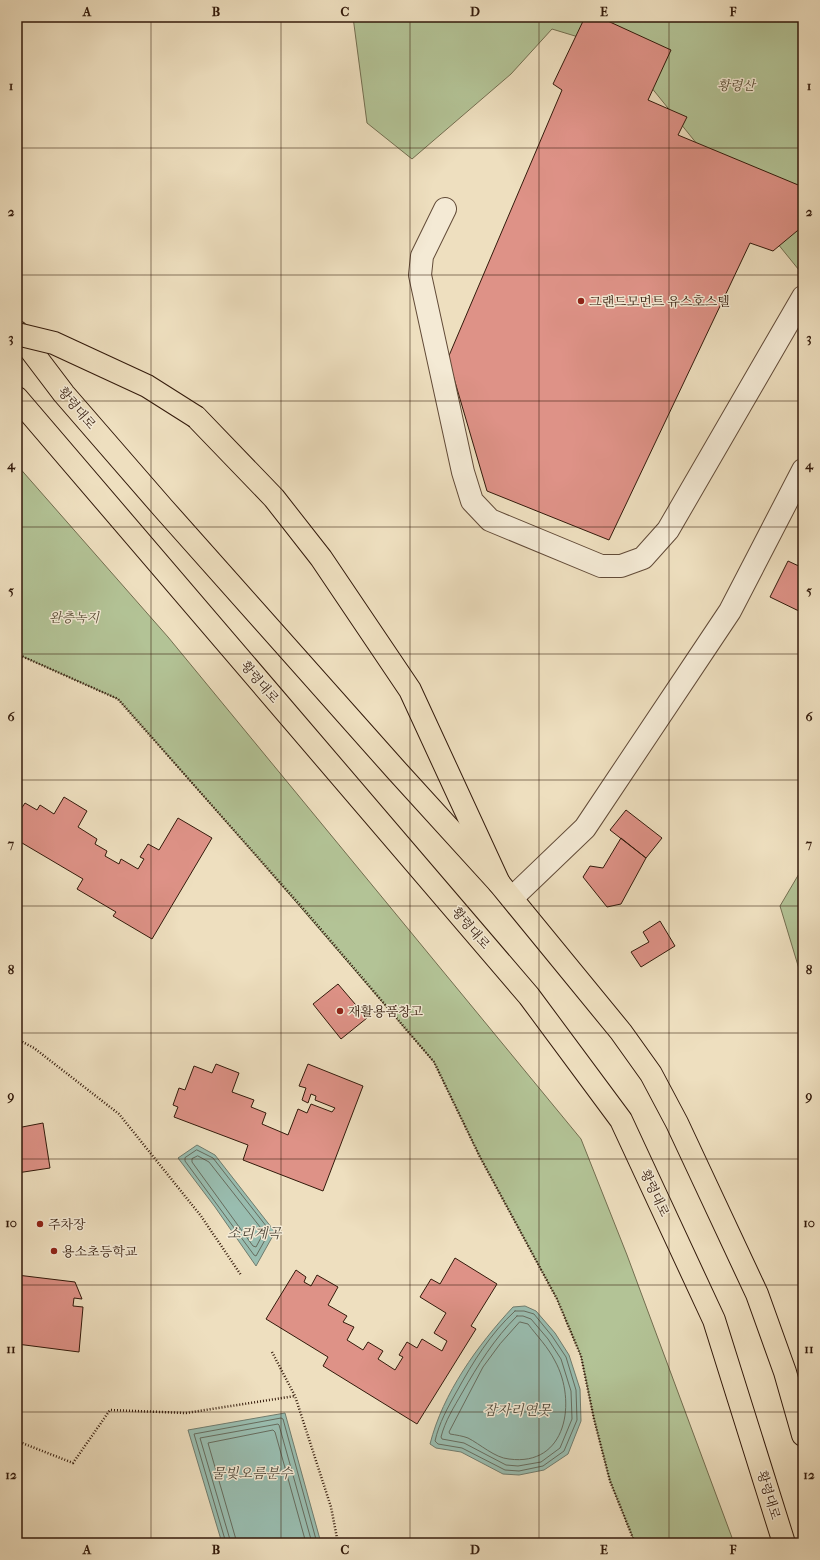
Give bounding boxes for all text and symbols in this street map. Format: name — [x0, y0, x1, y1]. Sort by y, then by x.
text: A — [82, 4, 92, 19]
text: B — [212, 4, 221, 19]
text: C — [341, 4, 350, 19]
text: D — [470, 4, 480, 19]
text: E — [600, 4, 608, 19]
text: F — [729, 4, 737, 19]
text: 1 — [9, 78, 14, 93]
park label: 황령산 — [717, 78, 757, 93]
text: 1 — [807, 78, 812, 93]
text: 2 — [8, 204, 15, 219]
text: 2 — [806, 204, 813, 219]
place label: 그랜드모먼트 유스호스텔 — [589, 294, 730, 309]
marker: 그랜드모먼트 유스호스텔 — [576, 296, 586, 306]
text: 3 — [8, 330, 14, 346]
text: 3 — [806, 330, 812, 346]
street label: 황령대로 — [55, 384, 99, 432]
text: 4 — [6, 457, 16, 473]
text: 4 — [804, 457, 814, 473]
text: 5 — [8, 583, 14, 598]
text: 5 — [806, 583, 812, 598]
park label: 완층녹지 — [49, 610, 101, 625]
street label: 황령대로 — [238, 658, 282, 706]
text: 6 — [7, 709, 15, 724]
text: 6 — [805, 709, 813, 724]
text: 7 — [7, 836, 15, 851]
text: 7 — [805, 836, 813, 851]
street label: 황령대로 — [449, 904, 493, 952]
text: 8 — [8, 962, 15, 977]
text: 8 — [806, 962, 813, 977]
place label: 재활용품창고 — [348, 1004, 424, 1019]
marker: 재활용품창고 — [335, 1006, 345, 1016]
text: 9 — [7, 1088, 15, 1104]
text: 9 — [805, 1088, 813, 1104]
street label: 황령대로 — [638, 1167, 673, 1219]
text: 10 — [5, 1215, 17, 1230]
text: 10 — [803, 1215, 815, 1230]
place label: 주차장 — [48, 1217, 86, 1232]
marker: 주차장 — [35, 1219, 45, 1229]
water label: 소리계곡 — [227, 1225, 283, 1242]
place label: 용소초등학교 — [62, 1244, 138, 1259]
marker: 용소초등학교 — [49, 1246, 59, 1256]
text: 11 — [6, 1341, 16, 1356]
text: 11 — [804, 1341, 814, 1356]
water label: 잠자리연못 — [483, 1402, 552, 1419]
water label: 물빛오름분수 — [211, 1465, 294, 1482]
text: 12 — [5, 1467, 17, 1482]
text: 12 — [803, 1467, 815, 1482]
street label: 황령대로 — [754, 1469, 784, 1522]
text: A — [82, 1542, 92, 1557]
text: B — [212, 1542, 221, 1557]
text: C — [341, 1542, 350, 1557]
text: D — [470, 1542, 480, 1557]
text: E — [600, 1542, 608, 1557]
text: F — [729, 1542, 737, 1557]

